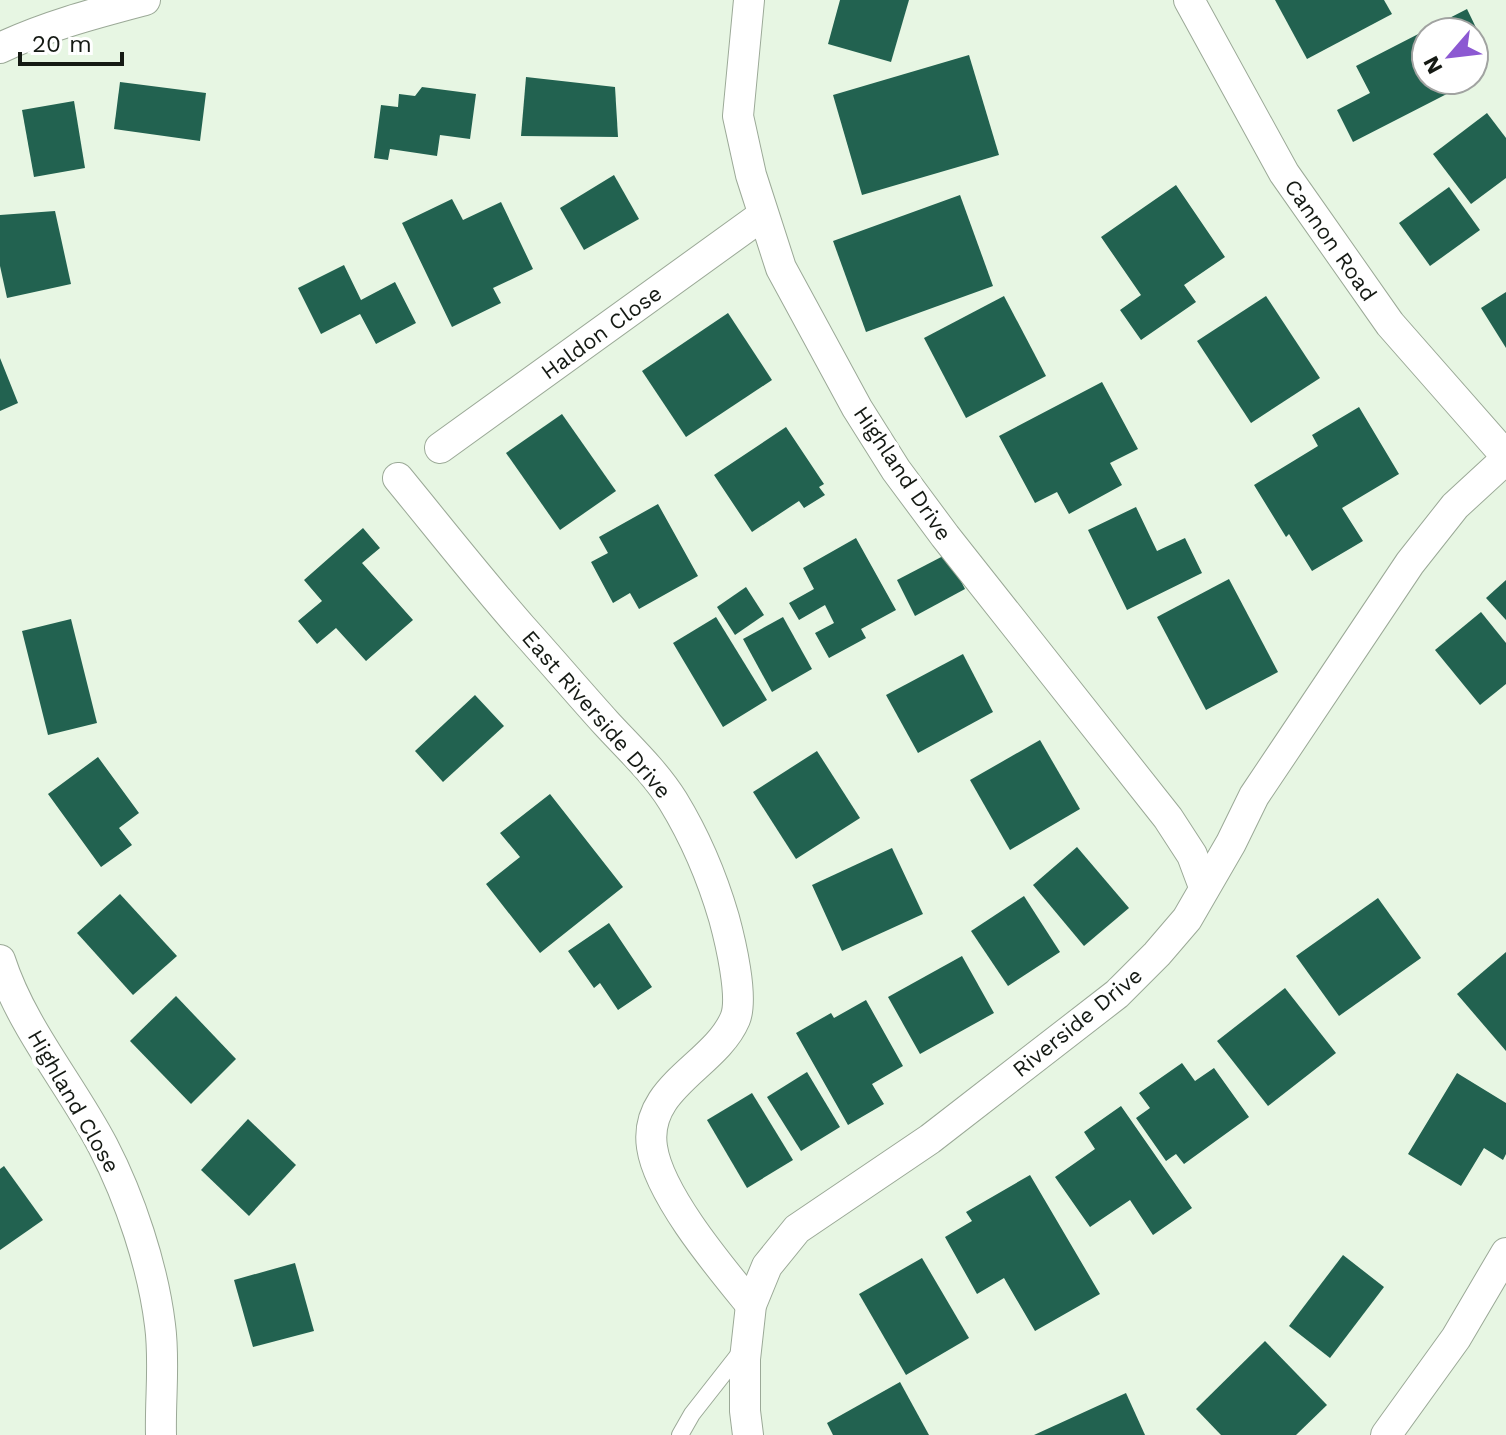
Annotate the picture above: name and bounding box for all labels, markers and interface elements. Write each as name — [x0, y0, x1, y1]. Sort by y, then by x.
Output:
scale bar — [20, 16, 122, 66]
north arrow — [1410, 16, 1490, 96]
text: 20 m — [32, 30, 92, 58]
text: N — [1418, 52, 1448, 78]
street label: Cannon Road — [1279, 175, 1382, 306]
street label: Haldon Close — [536, 280, 666, 384]
street label: Highland Drive — [849, 402, 957, 545]
street label: East Riverside Drive — [517, 625, 676, 803]
street label: Riverside Drive — [1008, 963, 1147, 1082]
street label: Highland Close — [23, 1025, 125, 1177]

